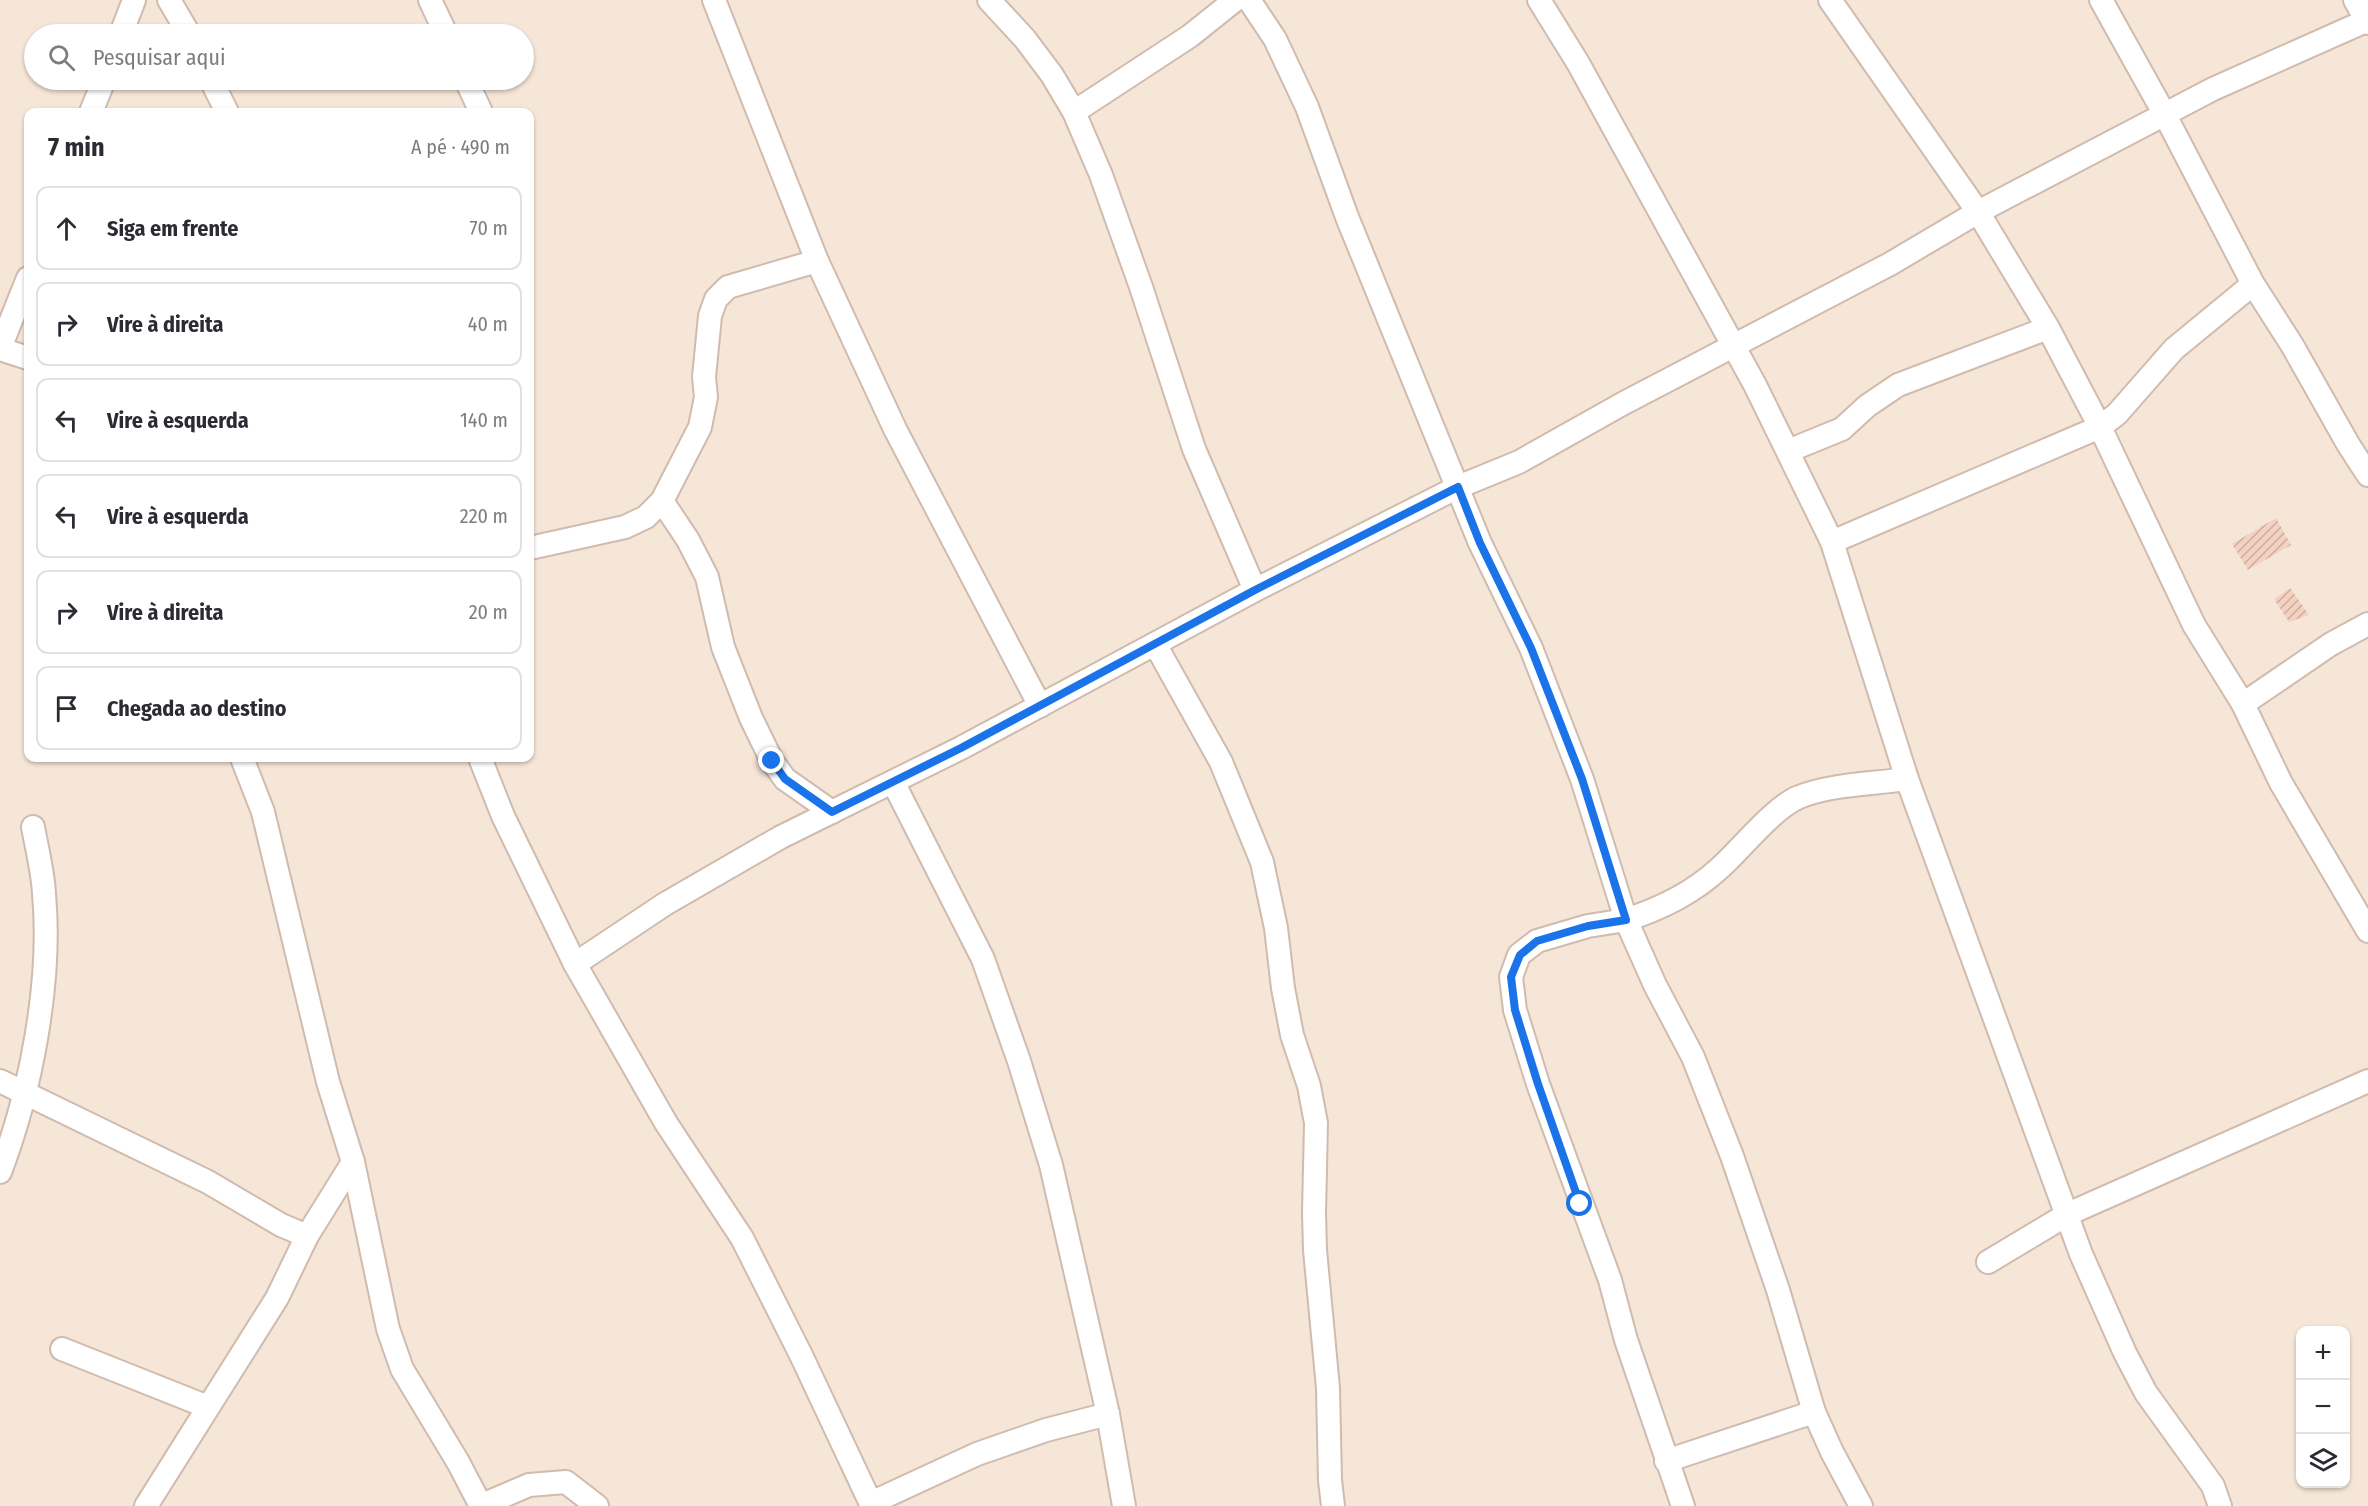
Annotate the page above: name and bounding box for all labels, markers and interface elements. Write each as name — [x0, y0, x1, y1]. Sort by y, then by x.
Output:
search box — [24, 24, 534, 90]
icon: search — [45, 41, 78, 74]
text: Pesquisar aqui — [93, 44, 225, 71]
text: 7 min — [48, 132, 105, 163]
text: A pé · 490 m — [411, 135, 510, 159]
icon: ahead — [50, 212, 83, 245]
text: Siga em frente — [107, 215, 238, 242]
text: 70 m — [470, 216, 508, 240]
icon: right — [50, 308, 83, 341]
text: Vire à direita — [107, 311, 223, 338]
text: 40 m — [468, 312, 508, 336]
icon: left — [50, 404, 83, 437]
text: Vire à esquerda — [107, 407, 249, 434]
text: 140 m — [460, 408, 508, 432]
icon: left — [50, 500, 83, 533]
text: Vire à esquerda — [107, 503, 249, 530]
text: 220 m — [460, 504, 508, 528]
icon: right — [50, 596, 83, 629]
text: Vire à direita — [107, 599, 223, 626]
text: 20 m — [469, 600, 508, 624]
icon: arrive — [50, 692, 83, 725]
text: Chegada ao destino — [107, 695, 287, 722]
route end — [758, 747, 784, 773]
route start — [1566, 1190, 1592, 1216]
map controls — [2296, 1326, 2350, 1488]
button: + — [2296, 1326, 2350, 1380]
button: − — [2296, 1380, 2350, 1434]
button: layers — [2296, 1434, 2350, 1488]

